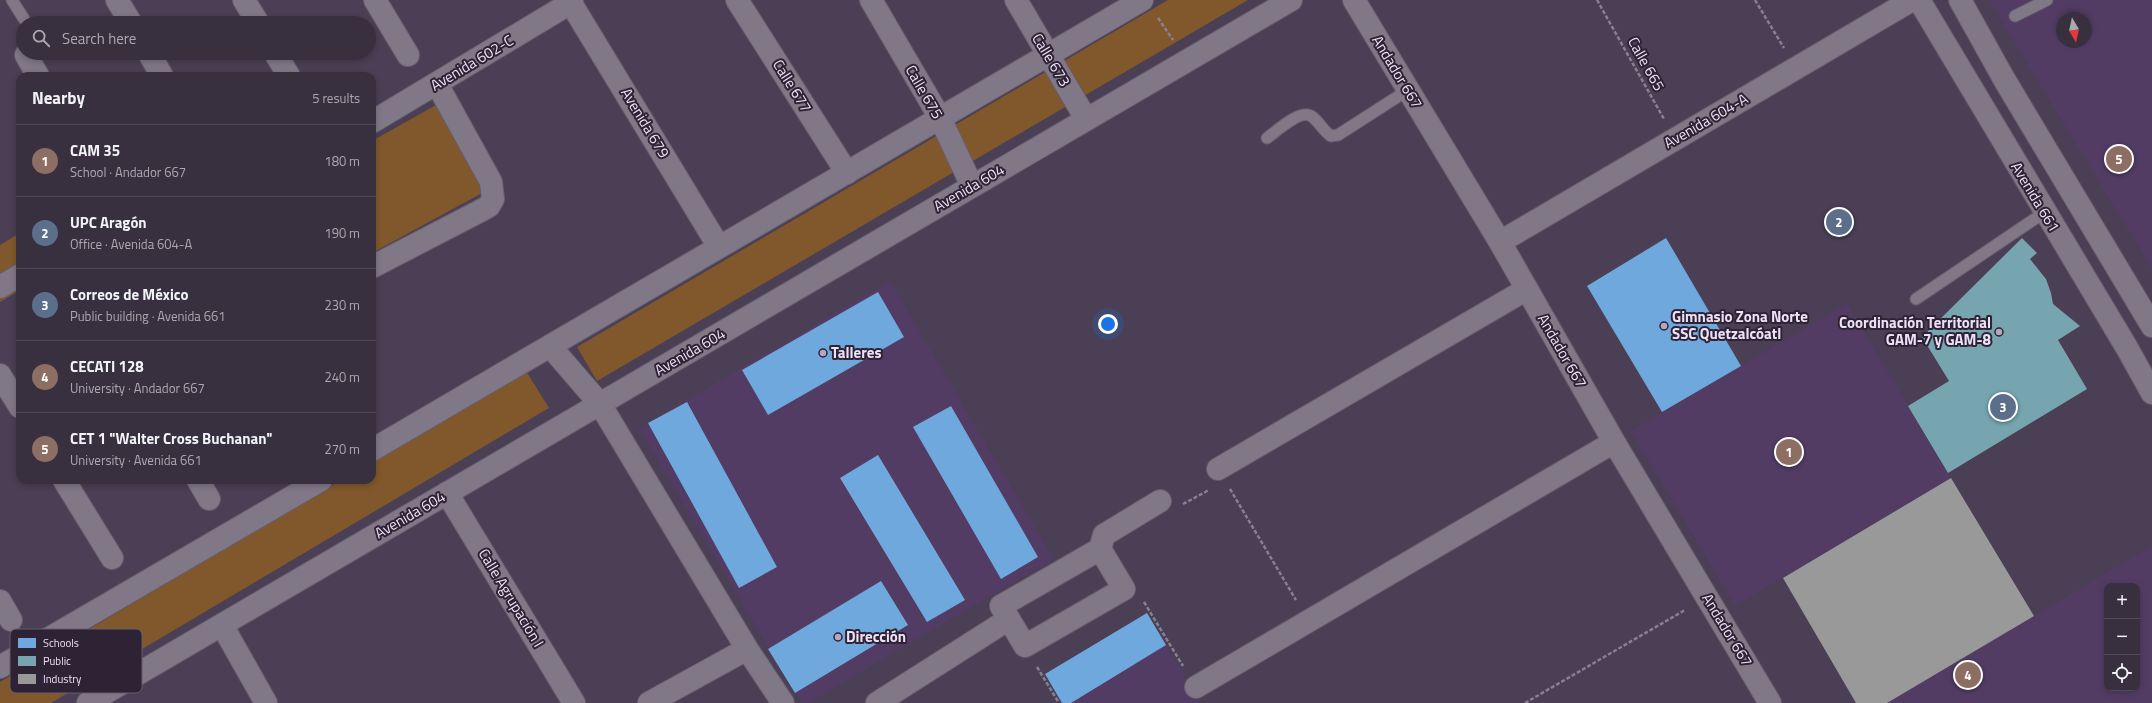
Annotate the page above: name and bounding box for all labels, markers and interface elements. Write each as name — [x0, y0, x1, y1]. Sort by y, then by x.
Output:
north arrow — [2056, 12, 2092, 48]
search box — [16, 16, 376, 60]
icon: search — [30, 27, 52, 49]
text: Search here — [62, 27, 136, 50]
street label: Avenida 602-C — [426, 29, 518, 96]
street label: Calle 673 — [1026, 29, 1076, 91]
street label: Andador 667 — [1366, 31, 1428, 113]
street label: Calle 665 — [1622, 33, 1671, 95]
street label: Calle 677 — [767, 55, 818, 117]
street label: Calle 675 — [900, 61, 949, 123]
street label: Avenida 679 — [615, 83, 676, 162]
text: Nearby — [32, 85, 85, 111]
street label: Avenida 604-A — [1659, 87, 1752, 154]
text: 5 results — [312, 88, 360, 108]
text: CAM 35 — [70, 139, 120, 162]
pin: 5 — [2106, 144, 2132, 174]
text: 1 — [41, 151, 49, 171]
text: 180 m — [324, 151, 360, 171]
street label: Avenida 661 — [2005, 157, 2066, 236]
street label: Avenida 604 — [929, 158, 1009, 217]
text: School · Andador 667 — [70, 162, 186, 182]
pin: 2 — [1826, 207, 1852, 237]
text: UPC Aragón — [70, 211, 147, 234]
text: 2 — [41, 223, 49, 243]
text: 190 m — [324, 223, 360, 243]
text: Office · Avenida 604-A — [70, 234, 192, 254]
text: Correos de México — [70, 283, 188, 306]
text: 3 — [41, 295, 49, 315]
text: 230 m — [324, 295, 360, 315]
place label: Gimnasio Zona Norte SSC Quetzalcóatl — [1672, 305, 1808, 345]
text: Public building · Avenida 661 — [70, 306, 225, 326]
street label: Andador 667 — [1532, 309, 1593, 392]
place label: Coordinación Territorial GAM-7 y GAM-8 — [1839, 311, 1991, 351]
your location — [1098, 314, 1118, 334]
marker: Gimnasio Zona Norte SSC Quetzalcóatl — [1659, 321, 1669, 331]
street label: Avenida 604 — [650, 322, 730, 381]
marker: Coordinación Territorial GAM-7 y GAM-8 — [1994, 327, 2004, 337]
place label: Talleres — [831, 341, 882, 364]
marker: Talleres — [818, 348, 828, 358]
text: CECATI 128 — [70, 355, 144, 378]
text: 4 — [41, 367, 49, 387]
text: 240 m — [324, 367, 360, 387]
text: University · Andador 667 — [70, 378, 205, 398]
pin: 3 — [1990, 392, 2016, 422]
text: CET 1 "Walter Cross Buchanan" — [70, 427, 272, 450]
pin: 1 — [1776, 437, 1802, 467]
text: 5 — [41, 439, 49, 459]
text: 270 m — [324, 439, 360, 459]
text: University · Avenida 661 — [70, 450, 202, 470]
street label: Avenida 604 — [370, 485, 450, 544]
street label: Calle Agrupación I — [473, 544, 550, 651]
map controls — [2104, 583, 2140, 691]
button: + — [2104, 583, 2140, 619]
street label: Andador 667 — [1696, 589, 1758, 671]
button: − — [2104, 619, 2140, 655]
place label: Dirección — [846, 625, 906, 648]
legend — [10, 629, 142, 693]
marker: Dirección — [833, 632, 843, 642]
text: Schools — [43, 635, 79, 651]
text: Public — [43, 653, 71, 669]
button: locate — [2104, 655, 2140, 691]
pin: 4 — [1955, 660, 1981, 690]
text: Industry — [43, 671, 82, 687]

